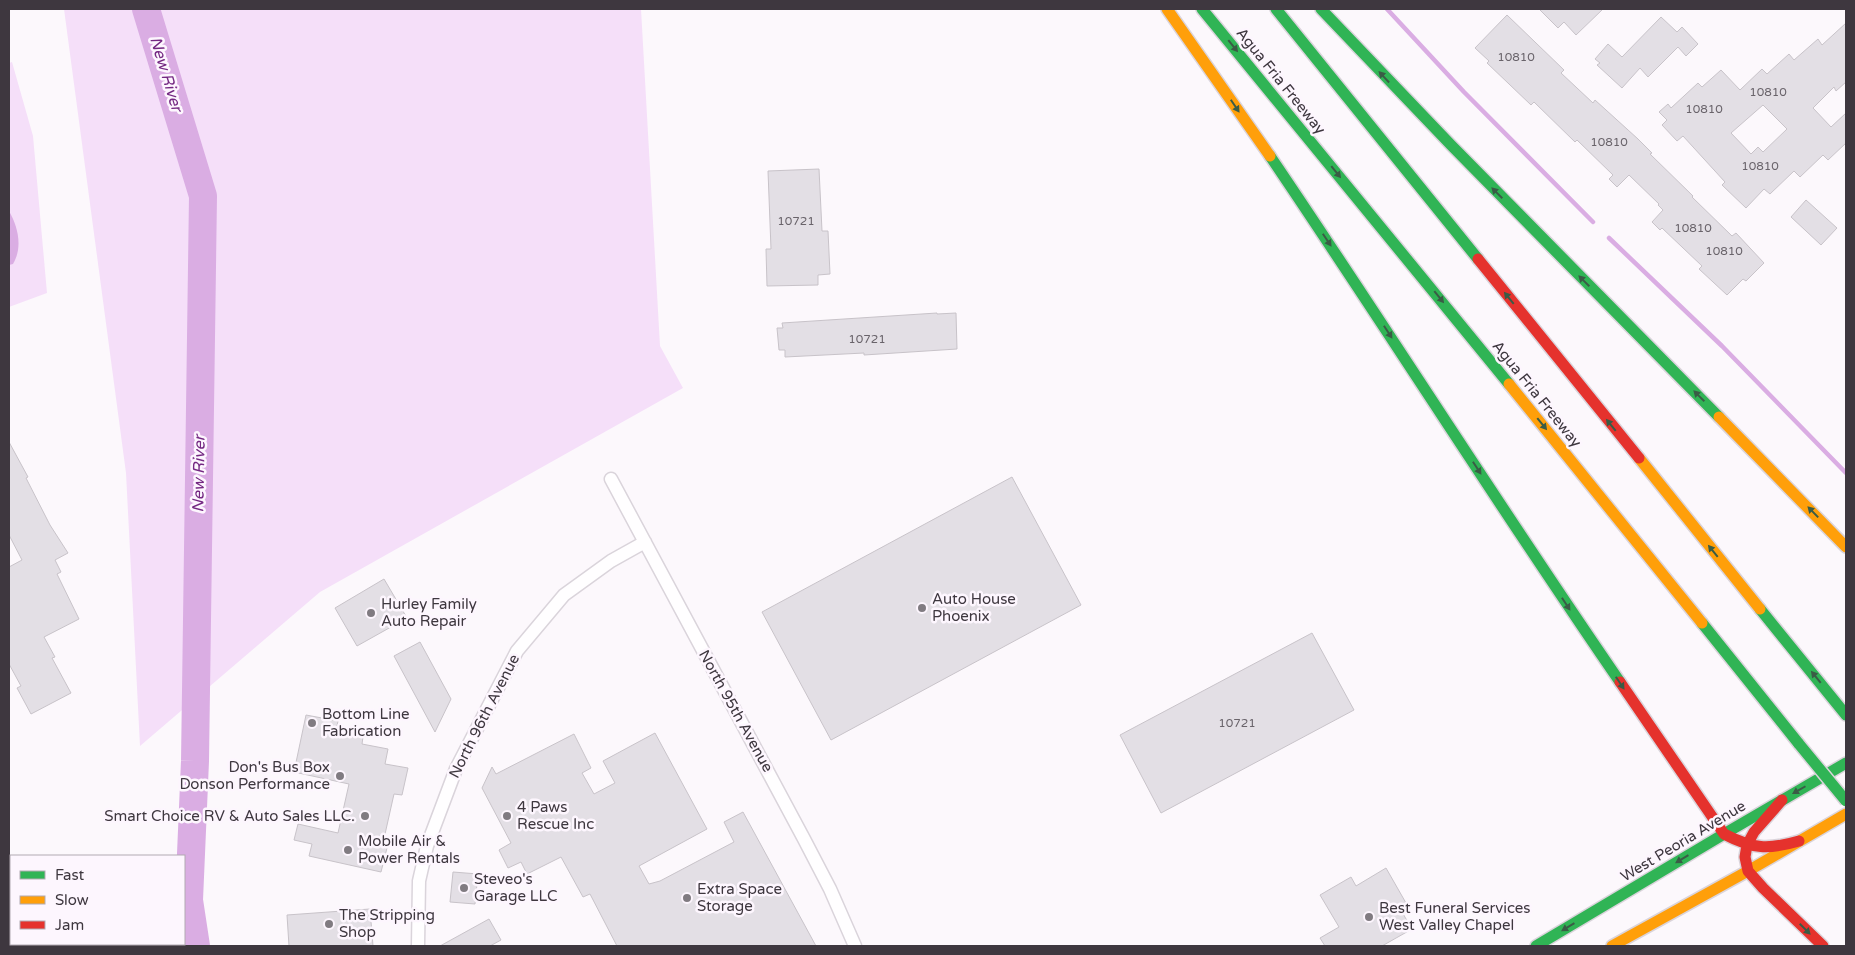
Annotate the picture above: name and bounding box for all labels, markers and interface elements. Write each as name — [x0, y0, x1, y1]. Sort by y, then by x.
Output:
street label: Agua Fria Freeway — [1233, 24, 1329, 138]
water label: New River — [145, 34, 187, 116]
one-way arrow — [1228, 40, 1239, 53]
house number: 10810 — [1497, 50, 1535, 64]
one-way arrow — [1378, 71, 1390, 83]
house number: 10810 — [1749, 85, 1787, 99]
one-way arrow — [1231, 99, 1240, 113]
house number: 10810 — [1685, 102, 1723, 116]
house number: 10810 — [1590, 135, 1628, 149]
house number: 10810 — [1741, 159, 1779, 173]
one-way arrow — [1331, 165, 1342, 178]
one-way arrow — [1491, 187, 1503, 199]
house number: 10721 — [777, 214, 815, 228]
house number: 10810 — [1674, 221, 1712, 235]
one-way arrow — [1322, 234, 1332, 247]
house number: 10810 — [1705, 244, 1743, 258]
one-way arrow — [1579, 275, 1591, 287]
one-way arrow — [1434, 291, 1445, 304]
one-way arrow — [1504, 292, 1514, 305]
one-way arrow — [1383, 326, 1393, 339]
house number: 10721 — [848, 332, 886, 346]
street label: Agua Fria Freeway — [1489, 337, 1585, 451]
one-way arrow — [1693, 390, 1705, 402]
one-way arrow — [1536, 417, 1547, 430]
one-way arrow — [1606, 419, 1617, 432]
water label: New River — [188, 433, 210, 513]
one-way arrow — [1473, 462, 1482, 475]
one-way arrow — [1807, 506, 1819, 518]
one-way arrow — [1708, 545, 1719, 558]
place label: Auto House Phoenix — [932, 590, 1016, 625]
place label: Hurley Family Auto Repair — [381, 595, 477, 630]
one-way arrow — [1562, 598, 1571, 611]
marker: Auto House Phoenix — [916, 602, 928, 614]
marker: Hurley Family Auto Repair — [365, 607, 377, 619]
street label: North 95th Avenue — [695, 647, 777, 775]
street label: North 96th Avenue — [445, 651, 523, 781]
one-way arrow — [1810, 671, 1821, 684]
one-way arrow — [1615, 676, 1625, 690]
place label: Bottom Line Fabrication — [322, 705, 410, 740]
house number: 10721 — [1218, 716, 1256, 730]
marker: Bottom Line Fabrication — [306, 717, 318, 729]
place label: Don's Bus Box Donson Performance — [179, 758, 330, 793]
marker: Don's Bus Box Donson Performance — [334, 770, 346, 782]
one-way arrow — [1793, 786, 1806, 795]
street label: West Peoria Avenue — [1617, 797, 1749, 885]
place label: 4 Paws Rescue Inc — [517, 798, 594, 833]
place label: Smart Choice RV & Auto Sales LLC. — [104, 807, 355, 825]
marker: Smart Choice RV & Auto Sales LLC. — [359, 810, 371, 822]
marker: 4 Paws Rescue Inc — [501, 810, 513, 822]
place label: Mobile Air & Power Rentals — [358, 832, 460, 867]
marker: Mobile Air & Power Rentals — [342, 844, 354, 856]
legend — [10, 855, 185, 945]
one-way arrow — [1675, 855, 1688, 864]
text: Fast — [55, 866, 85, 884]
place label: Steveo's Garage LLC — [474, 870, 558, 905]
place label: Extra Space Storage — [697, 880, 782, 915]
marker: Steveo's Garage LLC — [458, 882, 470, 894]
text: Slow — [55, 891, 89, 909]
marker: Extra Space Storage — [681, 892, 693, 904]
place label: Best Funeral Services West Valley Chapel — [1379, 899, 1531, 934]
place label: The Stripping Shop — [339, 906, 435, 941]
marker: Best Funeral Services West Valley Chapel — [1363, 911, 1375, 923]
text: Jam — [55, 916, 84, 934]
marker: The Stripping Shop — [323, 918, 335, 930]
one-way arrow — [1562, 922, 1575, 931]
one-way arrow — [1799, 922, 1811, 934]

